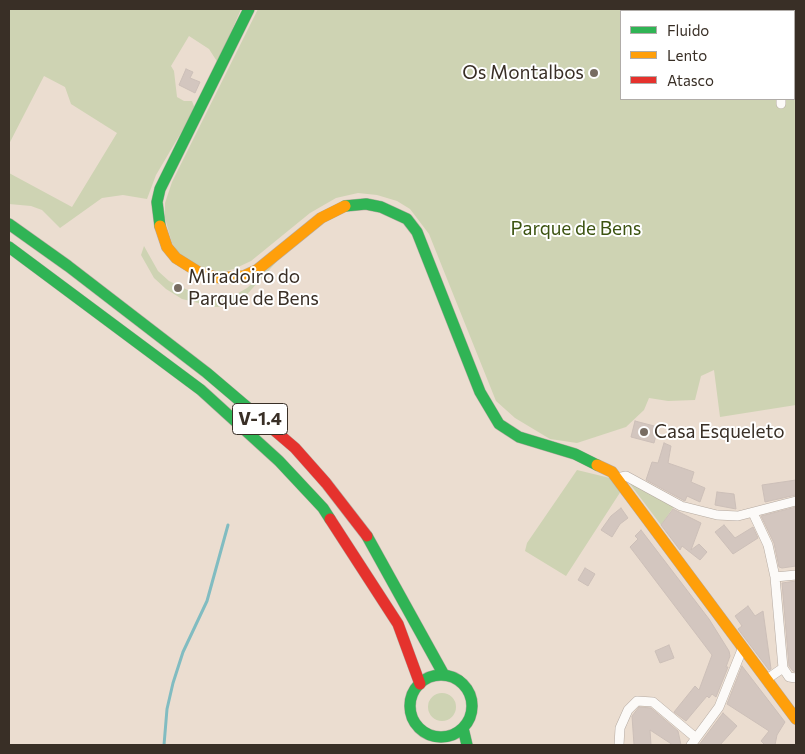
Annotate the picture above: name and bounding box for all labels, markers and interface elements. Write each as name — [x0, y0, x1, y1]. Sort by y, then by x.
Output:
legend — [620, 10, 795, 100]
text: Fluido — [667, 21, 709, 39]
text: Lento — [667, 46, 707, 64]
place label: Os Montalbos — [462, 62, 584, 84]
marker: Os Montalbos — [588, 67, 600, 79]
text: Atasco — [667, 71, 714, 89]
park label: Parque de Bens — [511, 218, 641, 240]
place label: Miradoiro do Parque de Bens — [188, 266, 319, 310]
marker: Miradoiro do Parque de Bens — [172, 282, 184, 294]
road number: V-1.4 — [232, 404, 288, 434]
place label: Casa Esqueleto — [654, 421, 784, 443]
marker: Casa Esqueleto — [638, 426, 650, 438]

